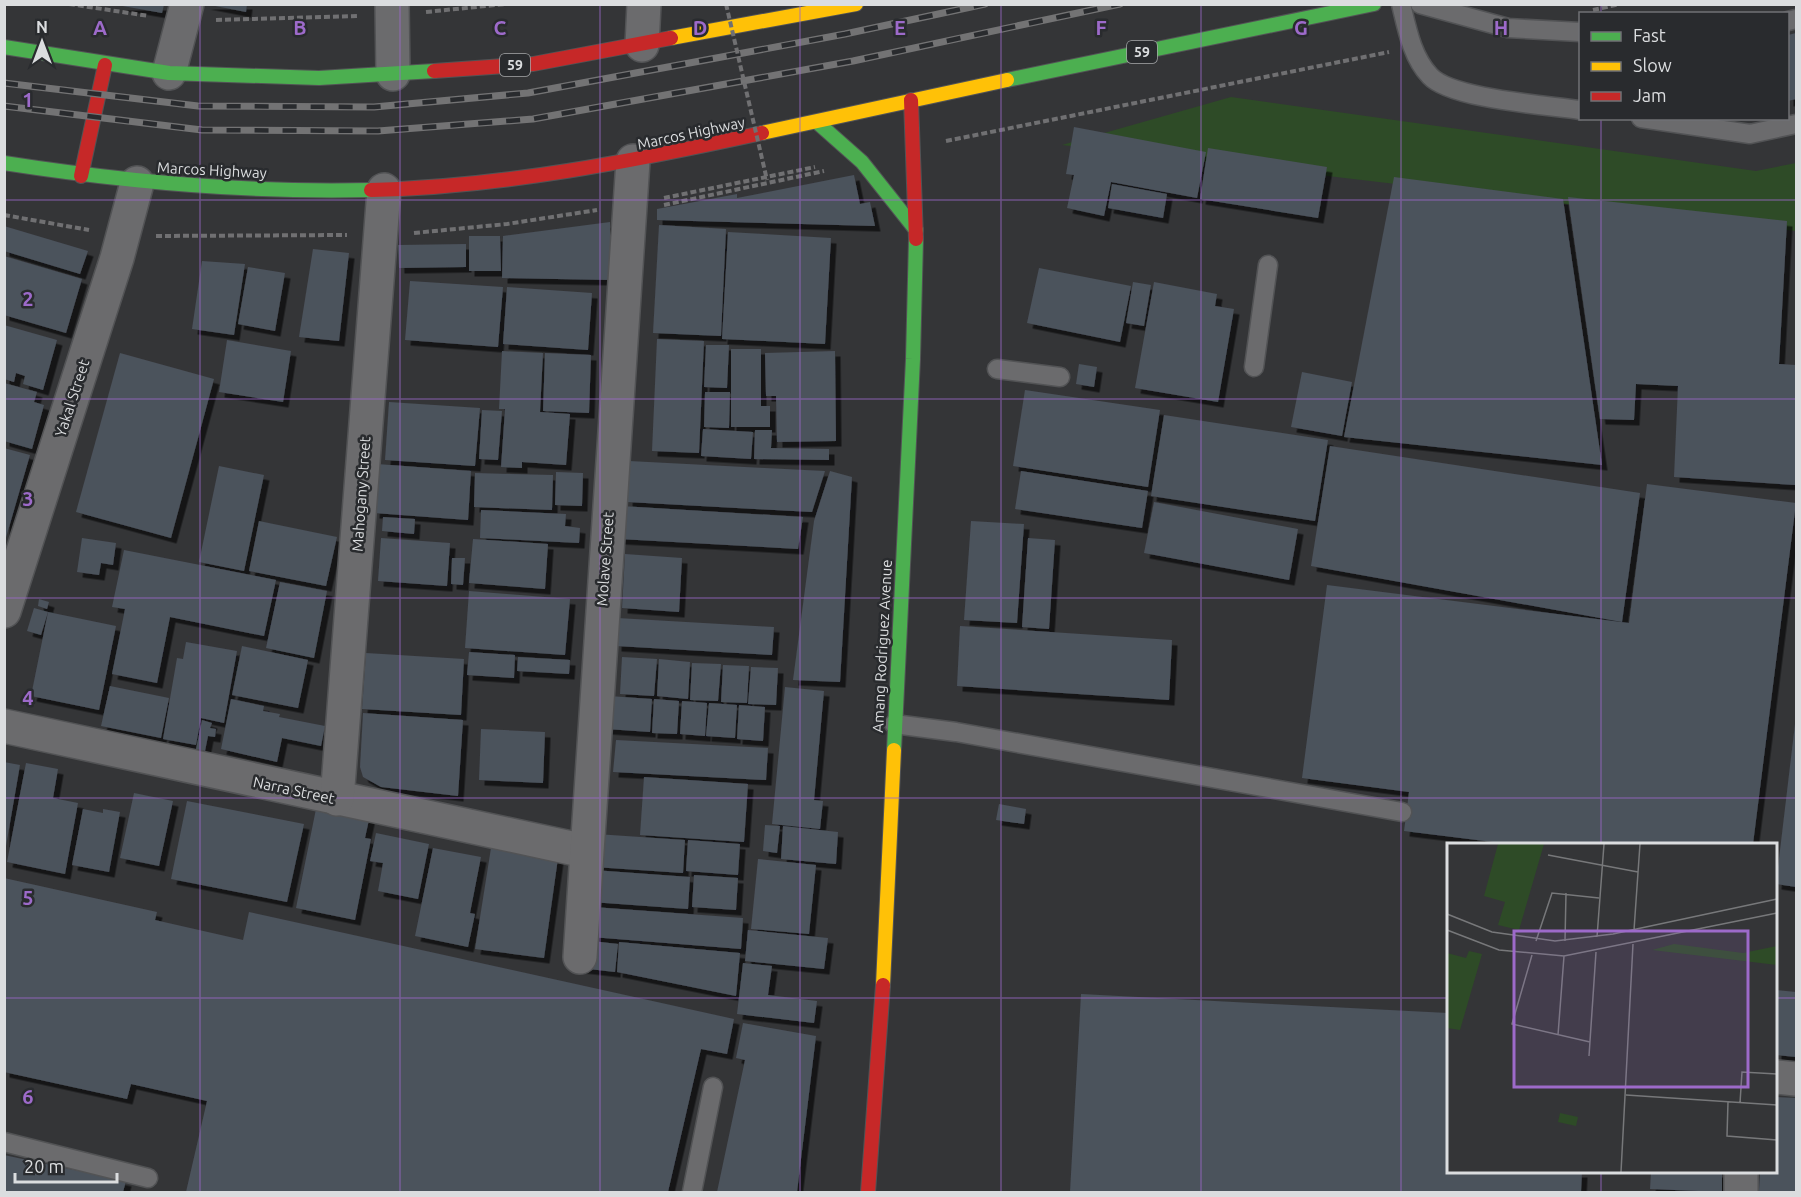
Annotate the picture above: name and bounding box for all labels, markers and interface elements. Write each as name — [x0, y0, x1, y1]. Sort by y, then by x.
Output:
north arrow — [12, 12, 72, 72]
legend — [1579, 12, 1789, 120]
text: A — [93, 16, 107, 39]
text: B — [293, 16, 307, 39]
text: C — [494, 16, 507, 39]
text: D — [693, 16, 707, 39]
text: E — [894, 16, 906, 39]
text: F — [1095, 16, 1107, 39]
text: G — [1294, 16, 1308, 39]
text: H — [1494, 16, 1508, 39]
text: N — [36, 18, 48, 36]
text: Fast — [1633, 25, 1666, 45]
road number: 59 — [1127, 41, 1157, 63]
road number: 59 — [500, 54, 530, 76]
text: Slow — [1633, 55, 1672, 75]
text: Jam — [1633, 85, 1667, 105]
text: 1 — [22, 88, 34, 111]
street label: Marcos Highway — [635, 113, 747, 153]
street label: Marcos Highway — [157, 159, 267, 181]
text: 2 — [22, 287, 34, 310]
street label: Yakal Street — [51, 357, 93, 439]
street label: Mahogany Street — [348, 436, 374, 552]
text: 3 — [22, 487, 34, 510]
street label: Molave Street — [593, 511, 617, 607]
street label: Amang Rodriguez Avenue — [869, 559, 895, 733]
text: 4 — [22, 686, 34, 709]
street label: Narra Street — [252, 773, 336, 807]
inset map — [1447, 843, 1777, 1173]
text: 5 — [22, 886, 34, 909]
text: 6 — [22, 1085, 34, 1108]
scale bar — [15, 1146, 117, 1184]
text: 20 m — [24, 1156, 64, 1176]

